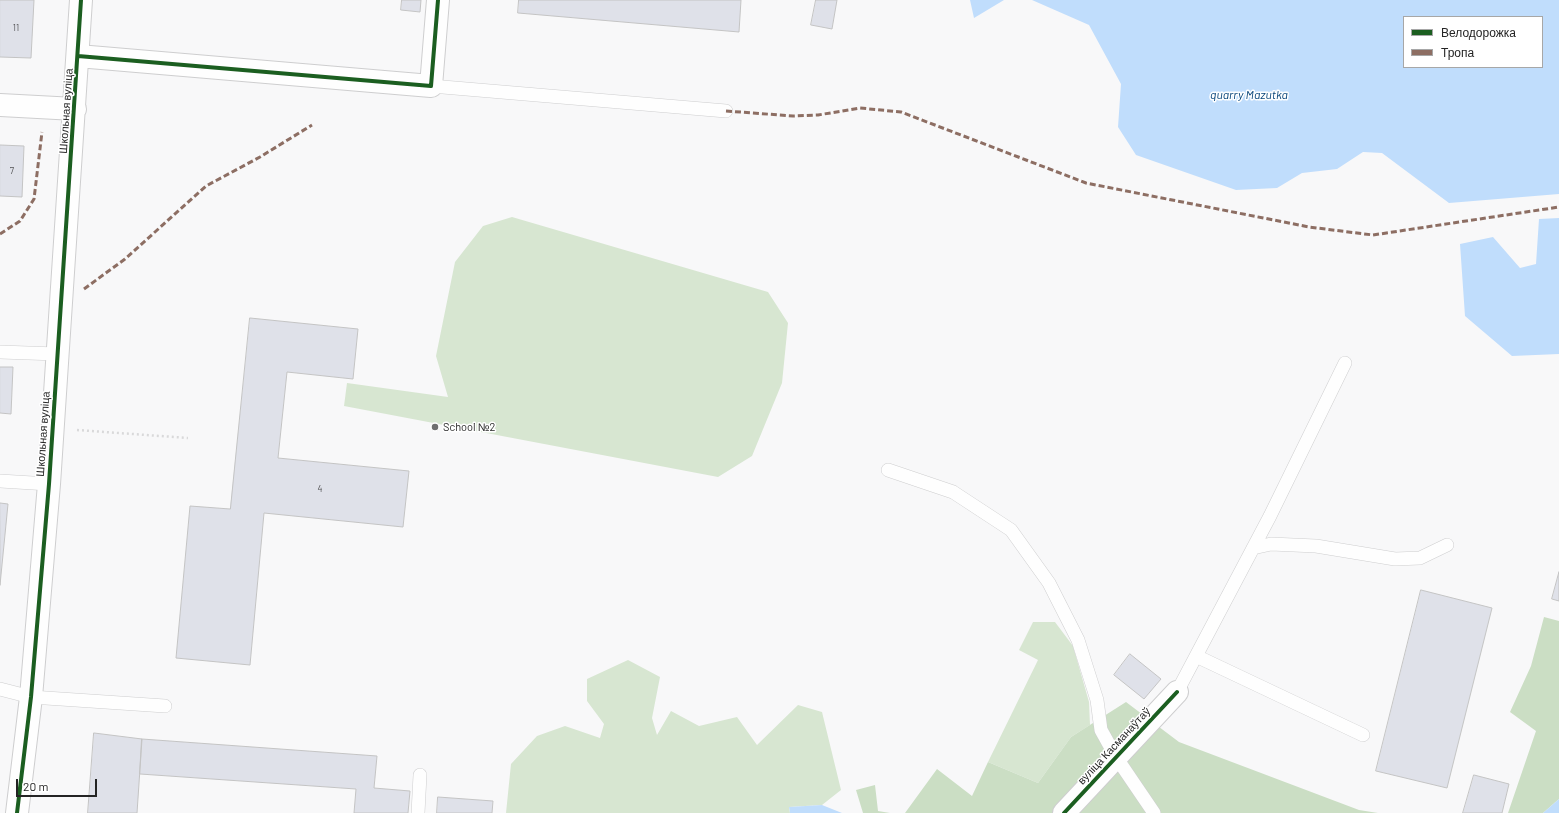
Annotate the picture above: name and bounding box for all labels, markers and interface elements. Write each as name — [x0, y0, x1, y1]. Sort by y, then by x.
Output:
legend — [1403, 16, 1543, 68]
house number: 11 — [13, 23, 19, 33]
text: Велодорожка — [1441, 25, 1516, 39]
text: Тропа — [1441, 45, 1474, 59]
street label: Школьная вуліца — [56, 68, 76, 154]
water label: quarry Mazutka — [1210, 88, 1288, 102]
house number: 7 — [10, 166, 14, 176]
street label: Школьная вуліца — [33, 391, 53, 477]
place label: School №2 — [443, 420, 495, 434]
marker: School №2 — [430, 422, 440, 432]
house number: 4 — [318, 484, 322, 494]
street label: вуліца Касманаўтаў — [1075, 705, 1153, 787]
scale bar — [18, 771, 99, 797]
text: 20 m — [23, 779, 49, 793]

